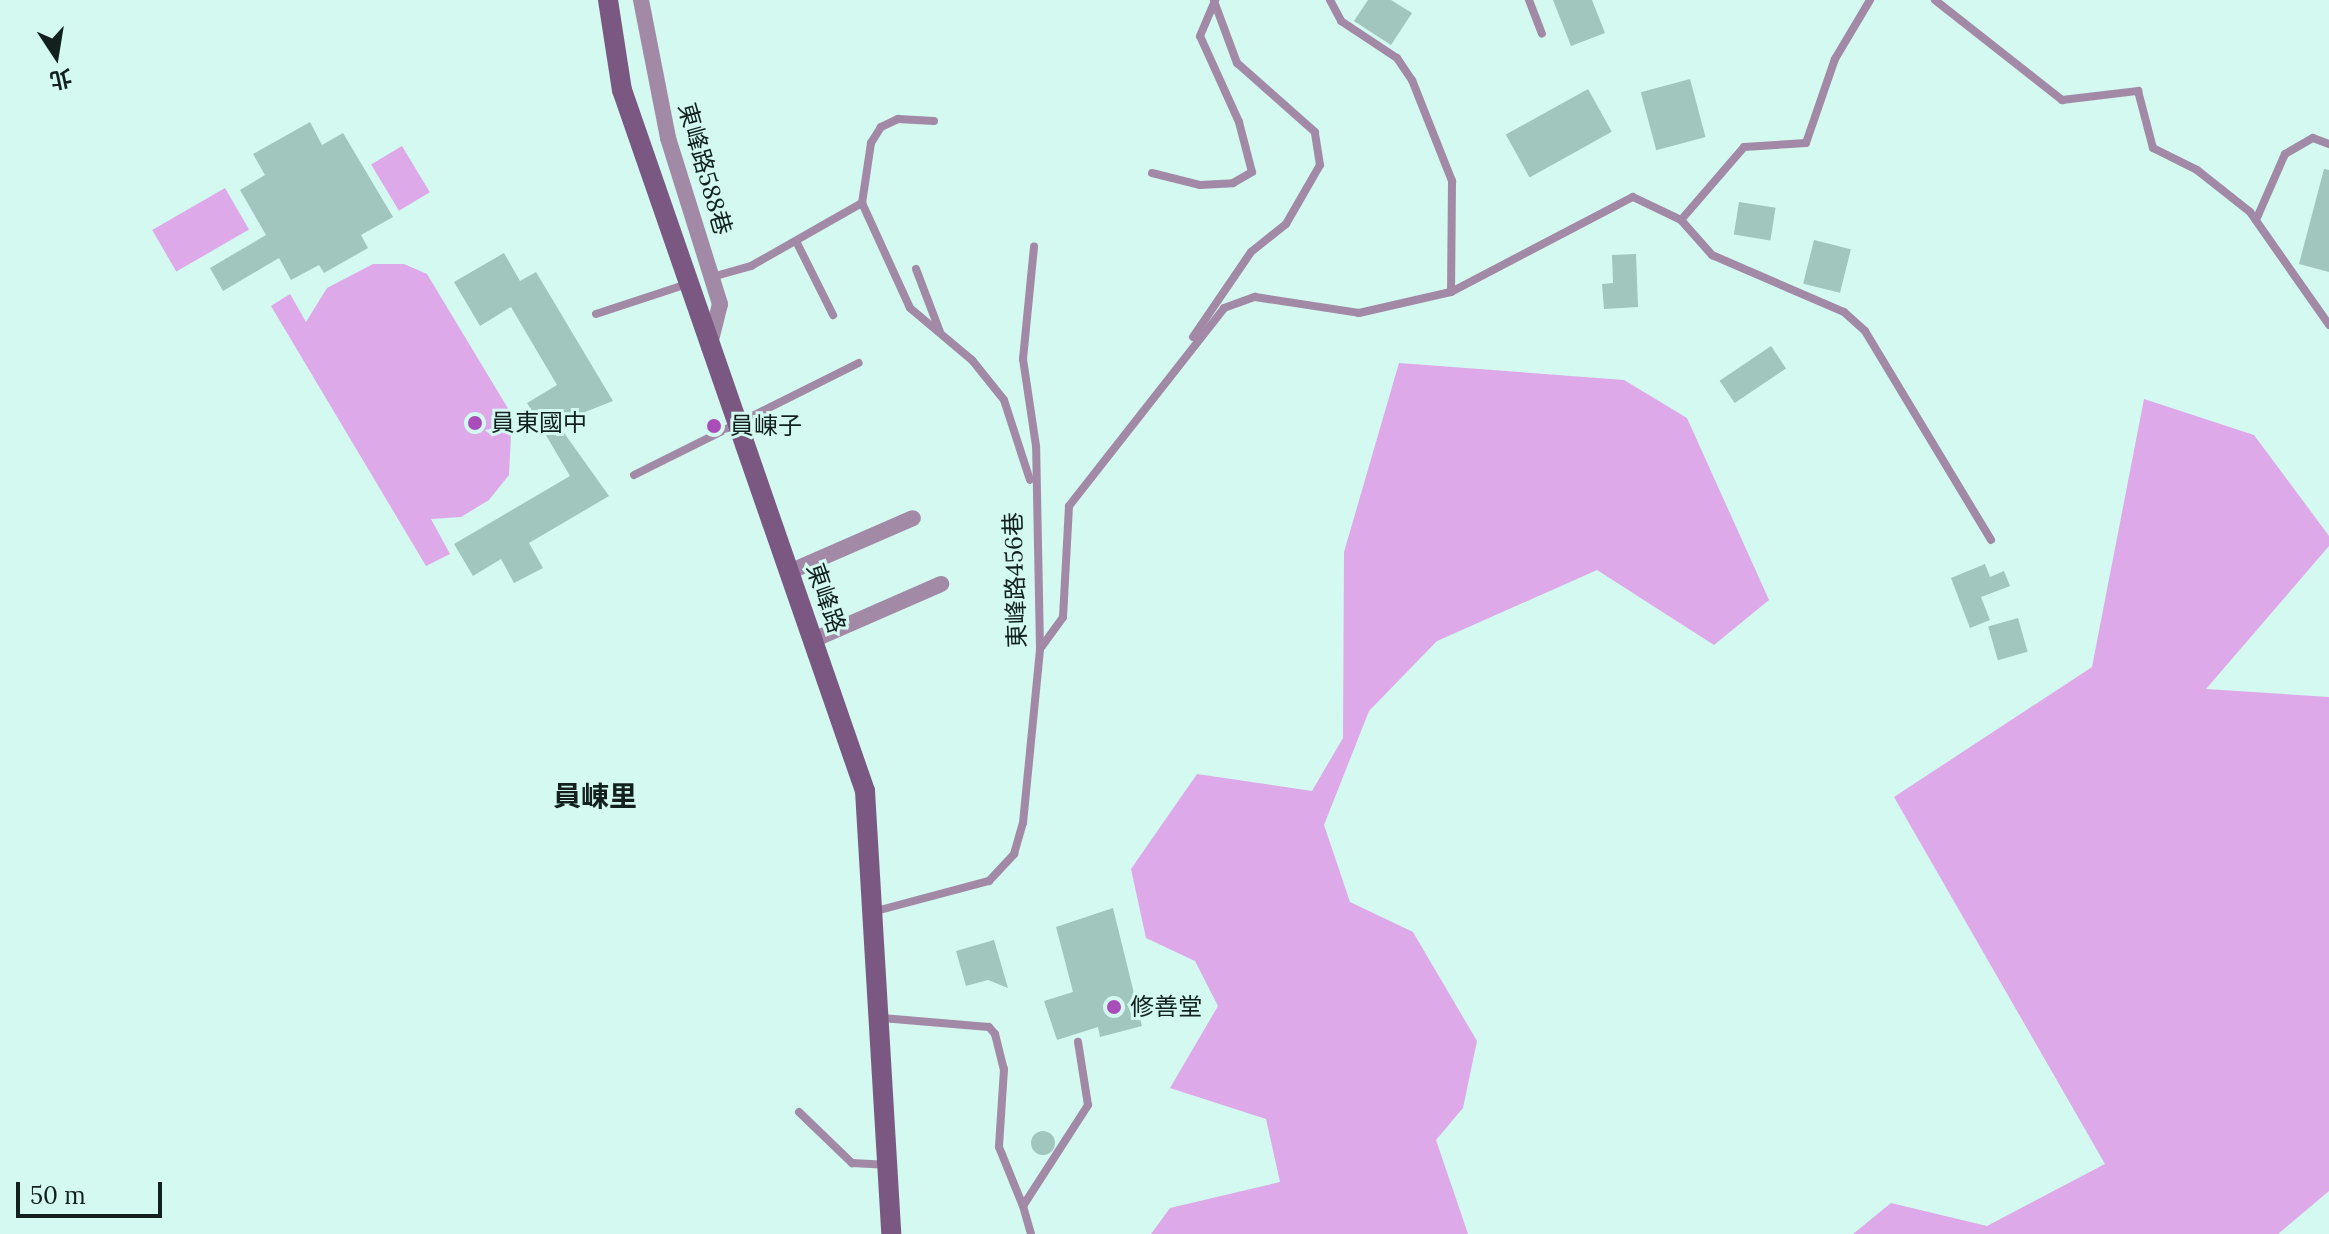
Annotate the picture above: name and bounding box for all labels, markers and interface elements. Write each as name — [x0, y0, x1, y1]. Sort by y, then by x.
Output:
north arrow — [16, 16, 96, 96]
text: 北 — [47, 63, 75, 95]
street label: 東峰路588巷 — [672, 100, 738, 238]
place label: 員東國中 — [491, 409, 587, 437]
place label: 員崠子 — [730, 412, 802, 440]
marker: 員東國中 — [466, 414, 484, 432]
marker: 員崠子 — [705, 417, 723, 435]
street label: 東峰路456巷 — [998, 512, 1032, 648]
street label: 東峰路 — [801, 559, 851, 637]
district label: 員崠里 — [553, 779, 637, 813]
place label: 修善堂 — [1130, 993, 1202, 1021]
marker: 修善堂 — [1105, 998, 1123, 1016]
scale bar — [20, 1166, 166, 1216]
text: 50 m — [30, 1180, 86, 1211]

